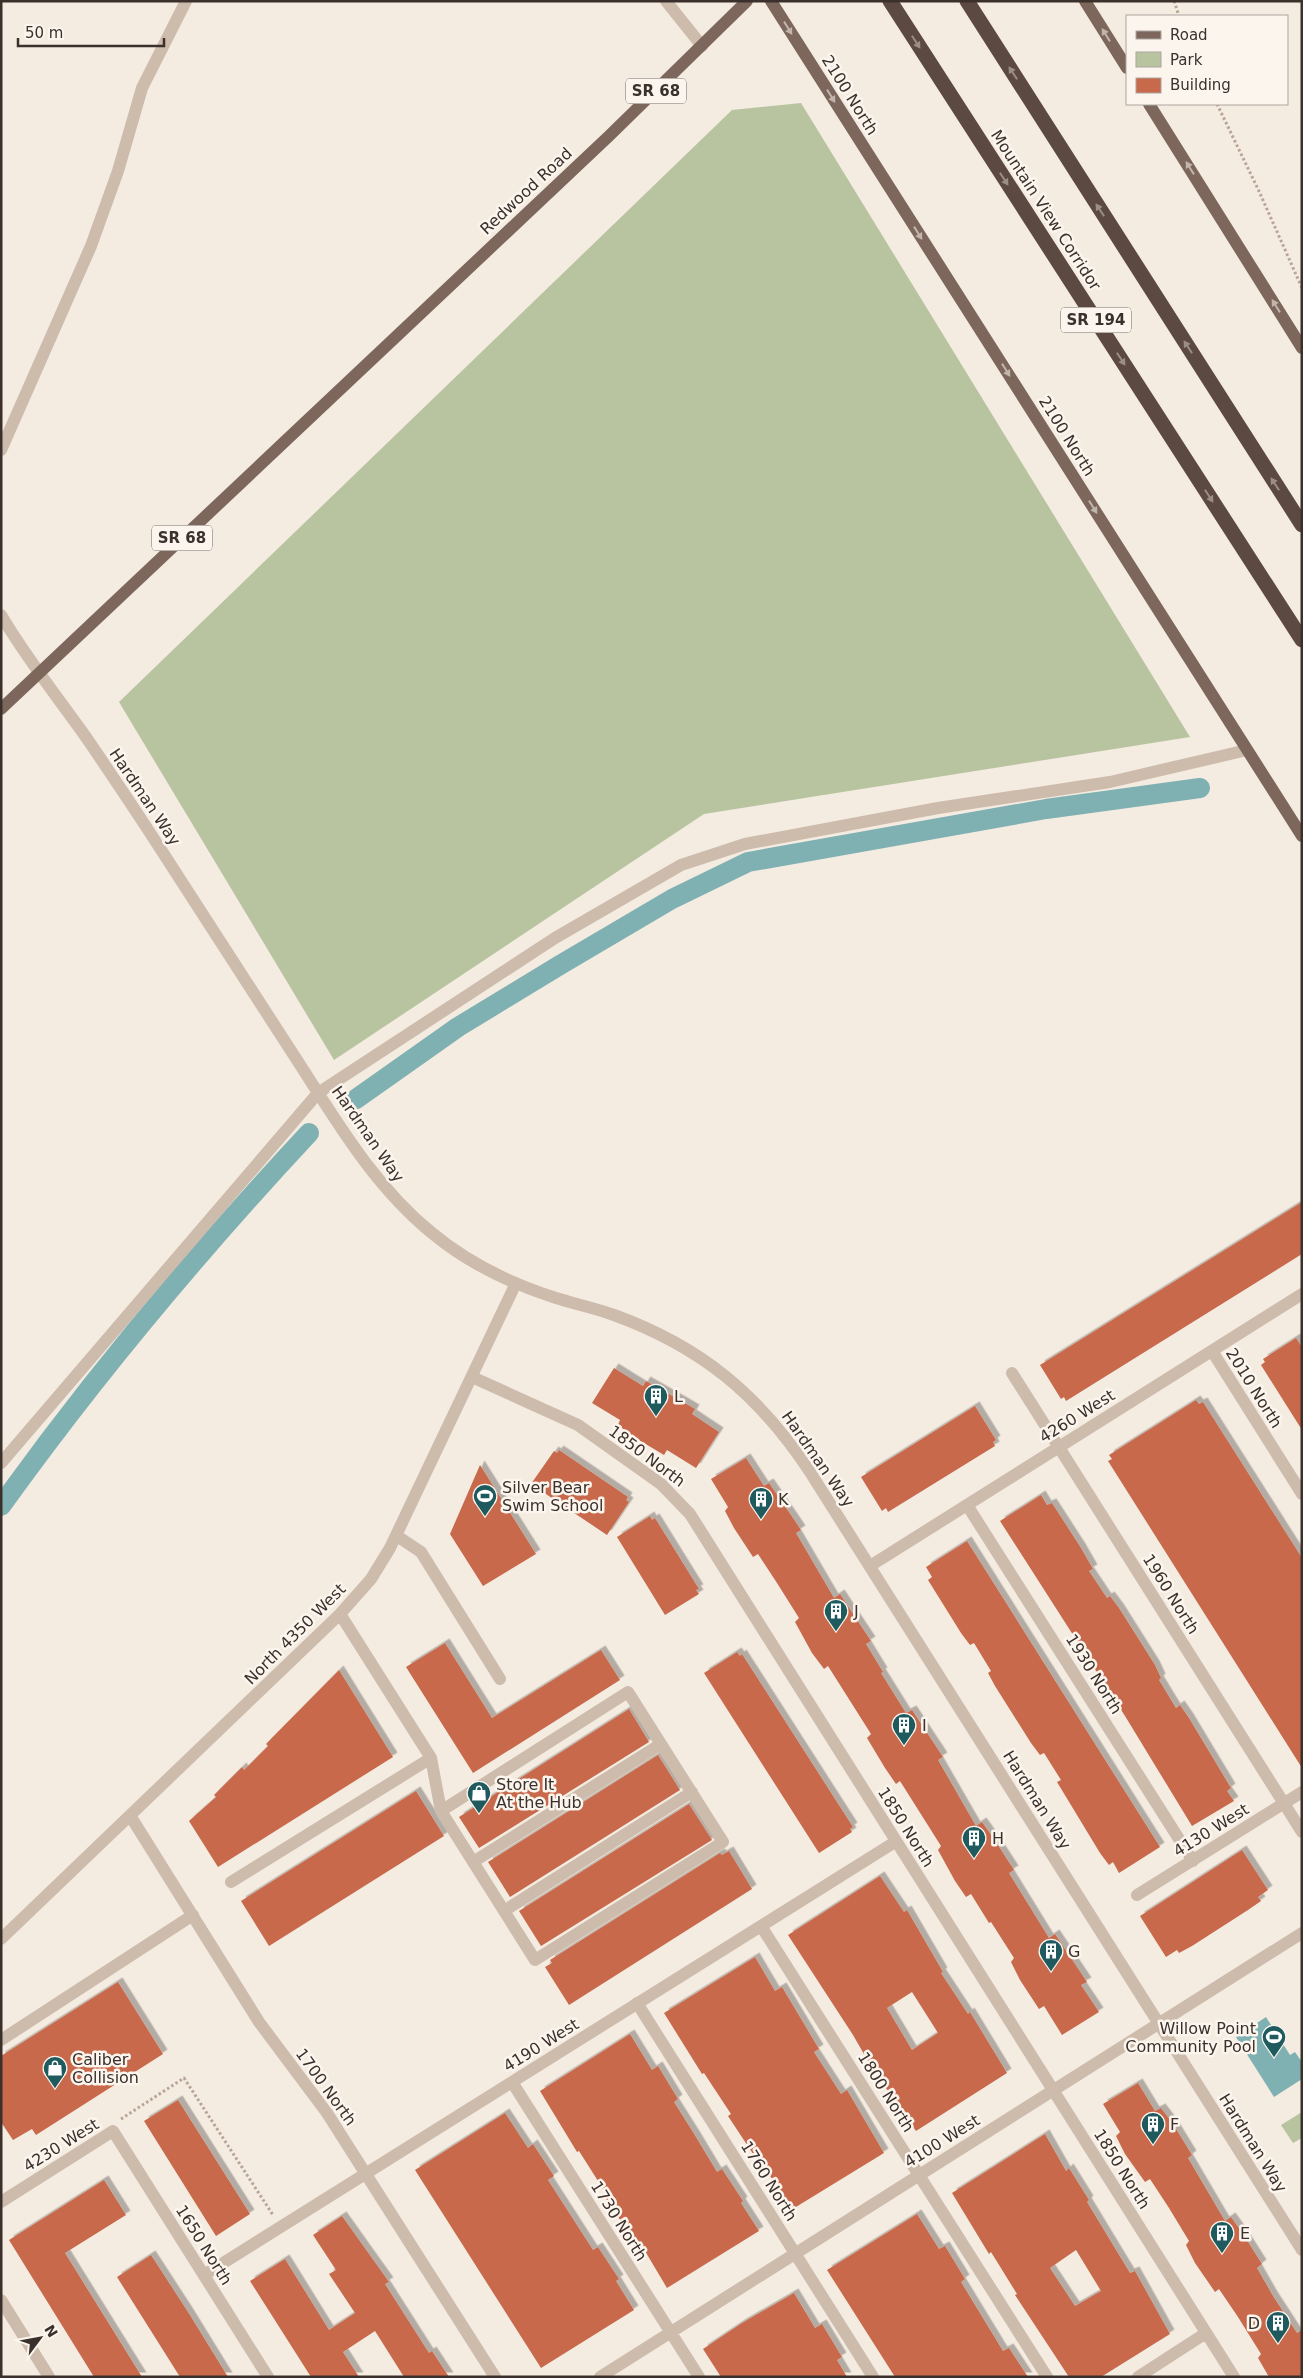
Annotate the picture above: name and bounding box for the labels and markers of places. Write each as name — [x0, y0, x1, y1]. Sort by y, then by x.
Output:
building icon: L — [643, 1383, 669, 1417]
place label: L — [674, 1387, 683, 1406]
place label: Silver Bear Swim School — [502, 1478, 603, 1515]
sports icon: Silver Bear Swim School — [472, 1483, 498, 1517]
building icon: K — [748, 1486, 774, 1520]
place label: K — [778, 1490, 789, 1509]
building icon: J — [823, 1598, 849, 1632]
place label: J — [853, 1602, 859, 1621]
building icon: I — [891, 1712, 917, 1746]
place label: I — [922, 1716, 927, 1735]
place label: Store It At the Hub — [496, 1775, 582, 1812]
shop icon: Store It At the Hub — [466, 1780, 492, 1814]
building icon: H — [961, 1825, 987, 1859]
place label: H — [992, 1828, 1004, 1848]
building icon: G — [1038, 1938, 1064, 1972]
place label: G — [1068, 1942, 1080, 1961]
place label: Willow Point Community Pool — [1125, 2019, 1256, 2056]
sports icon: Willow Point Community Pool — [1261, 2024, 1287, 2058]
place label: Caliber Collision — [72, 2050, 139, 2087]
shop icon: Caliber Collision — [42, 2055, 68, 2089]
building icon: F — [1140, 2111, 1166, 2145]
place label: F — [1170, 2115, 1179, 2134]
building icon: E — [1209, 2220, 1235, 2254]
place label: E — [1240, 2224, 1250, 2243]
building icon: D — [1265, 2310, 1291, 2344]
place label: D — [1248, 2314, 1260, 2333]

